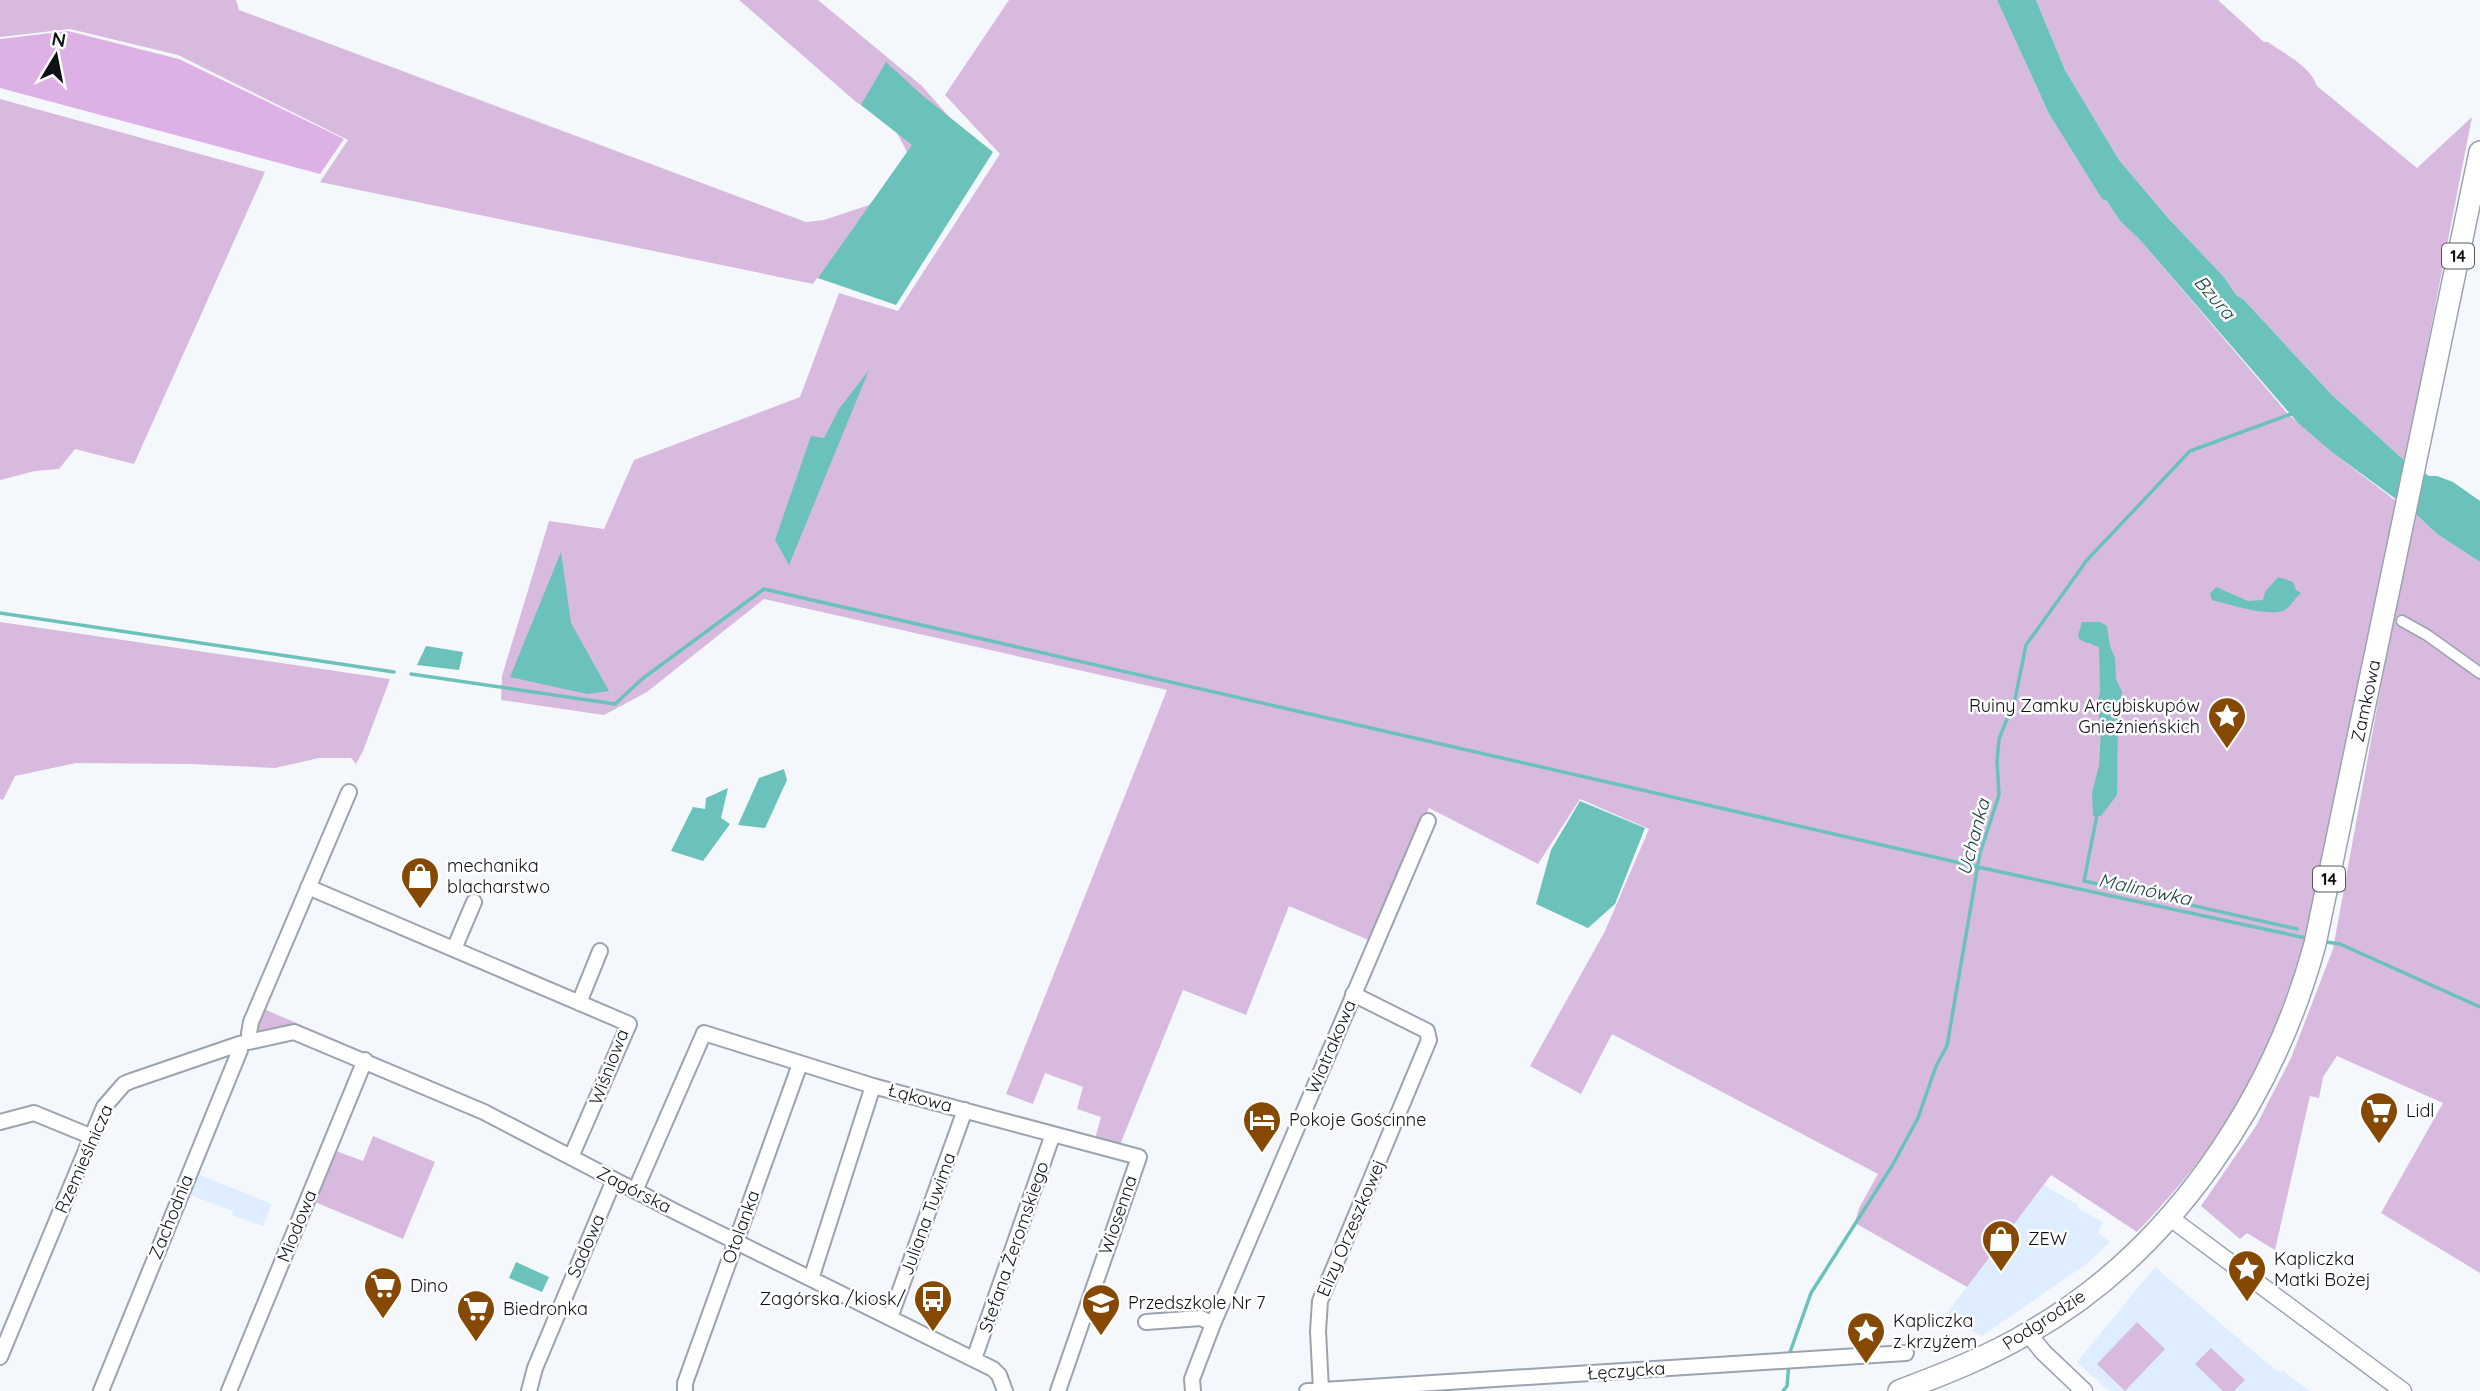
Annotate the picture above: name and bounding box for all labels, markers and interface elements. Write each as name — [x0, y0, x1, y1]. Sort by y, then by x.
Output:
north arrow — [21, 21, 91, 91]
text: N — [50, 26, 68, 52]
road number: 14 — [2442, 244, 2474, 268]
water label: Bzura — [2189, 270, 2242, 325]
street label: Zamkowa — [2346, 658, 2385, 744]
place label: Ruiny Zamku Arcybiskupów Gnieźnieńskich — [1969, 694, 2200, 738]
place icon: Ruiny Zamku Arcybiskupów Gnieźnieńskich — [2206, 695, 2248, 750]
water label: Uchanka — [1951, 795, 1995, 878]
place label: mechanika blacharstwo — [447, 854, 550, 898]
shop icon: mechanika blacharstwo — [399, 855, 441, 910]
road number: 14 — [2313, 866, 2345, 892]
water label: Malinówka — [2097, 867, 2195, 911]
street label: Wiatrakowa — [1300, 996, 1361, 1098]
street label: Wiśniowa — [584, 1026, 633, 1108]
street label: Łąkowa — [885, 1078, 955, 1117]
supermarket icon: Lidl — [2358, 1090, 2400, 1145]
hotel icon: Pokoje Gościnne — [1241, 1099, 1283, 1154]
place label: Lidl — [2406, 1099, 2434, 1122]
street label: Rzemieślnicza — [49, 1101, 118, 1217]
place label: Pokoje Gościnne — [1289, 1108, 1426, 1131]
street label: Juliana Tuwima — [895, 1149, 960, 1279]
street label: Elizy Orzeszkowej — [1311, 1156, 1390, 1300]
street label: Stefana Żeromskiego — [973, 1158, 1054, 1335]
street label: Zagórska — [593, 1161, 675, 1218]
street label: Zachodnia — [143, 1171, 198, 1262]
street label: Wiosenna — [1093, 1172, 1142, 1258]
street label: Miodowa — [272, 1186, 321, 1265]
street label: Otolanka — [717, 1187, 764, 1267]
street label: Sadowa — [562, 1210, 609, 1281]
shop icon: ZEW — [1980, 1218, 2022, 1273]
place label: ZEW — [2028, 1227, 2067, 1250]
place label: Kapliczka Matki Bożej — [2274, 1247, 2371, 1291]
place icon: Kapliczka Matki Bożej — [2226, 1248, 2268, 1303]
supermarket icon: Dino — [362, 1265, 404, 1320]
place label: Dino — [410, 1274, 448, 1297]
bus stop icon: Zagórska /kiosk/ — [912, 1278, 954, 1333]
school or university icon: Przedszkole Nr 7 — [1080, 1282, 1122, 1337]
street label: Podgrodzie — [1998, 1284, 2090, 1355]
place label: Zagórska /kiosk/ — [759, 1287, 907, 1310]
supermarket icon: Biedronka — [455, 1288, 497, 1343]
place label: Przedszkole Nr 7 — [1128, 1291, 1266, 1314]
place label: Biedronka — [503, 1297, 588, 1320]
place label: Kapliczka z krzyżem — [1893, 1309, 1977, 1353]
place icon: Kapliczka z krzyżem — [1845, 1310, 1887, 1365]
street label: Łęczycka — [1586, 1356, 1666, 1385]

